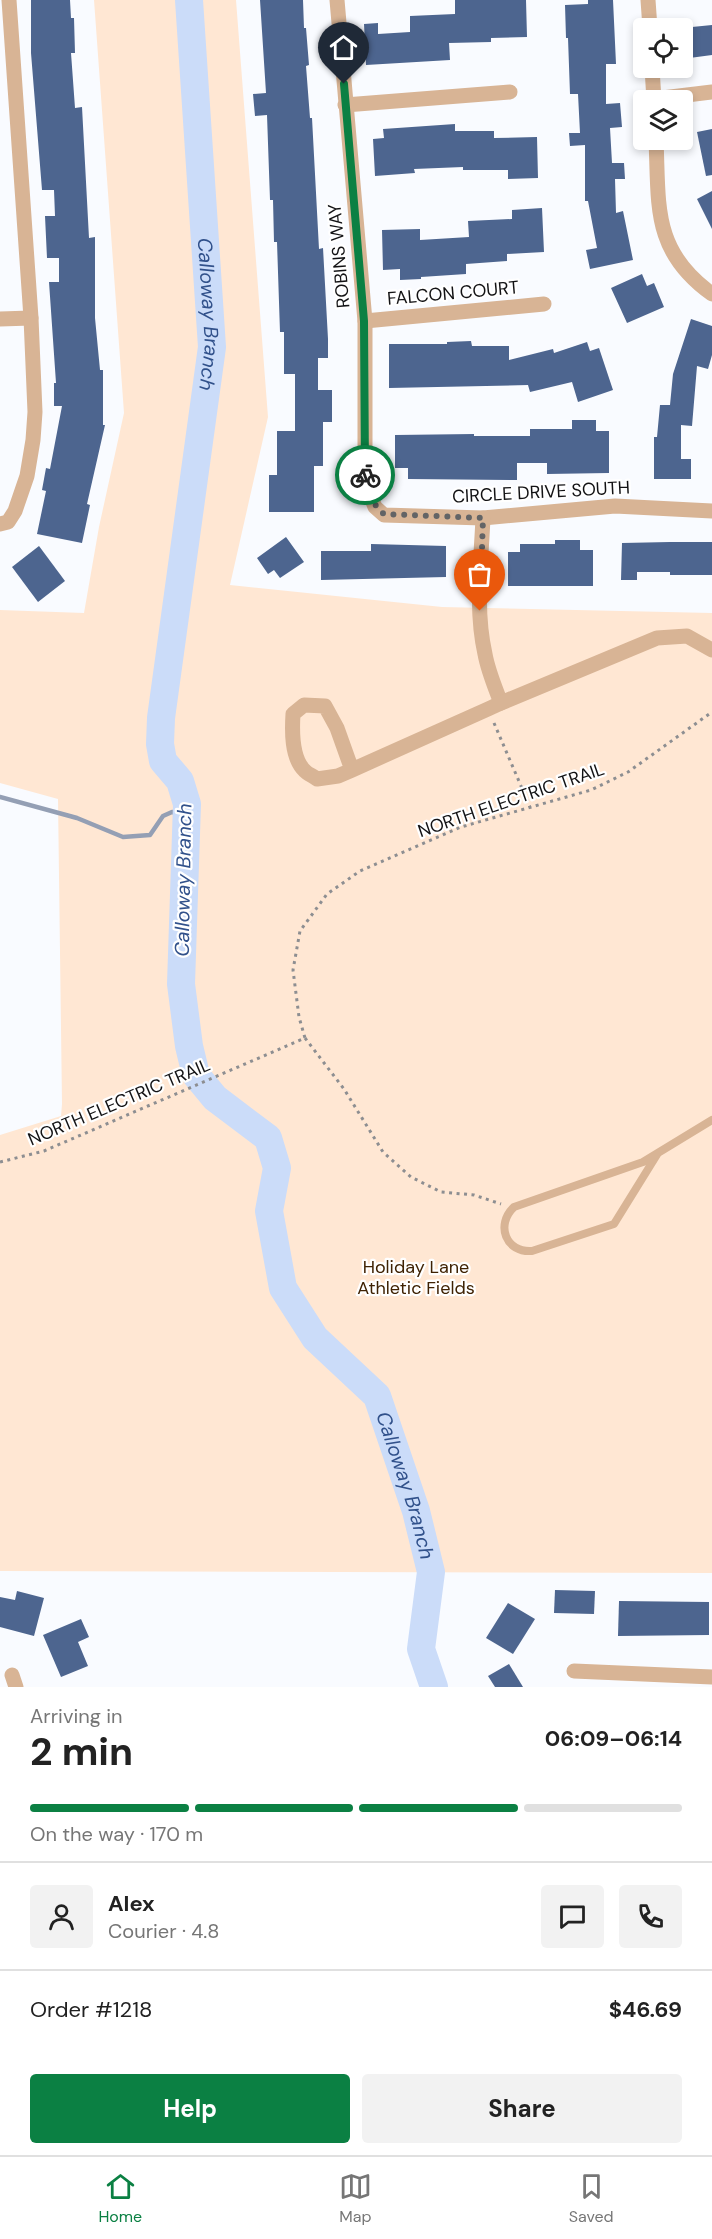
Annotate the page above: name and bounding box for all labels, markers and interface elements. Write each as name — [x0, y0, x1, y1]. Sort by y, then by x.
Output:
map controls — [633, 18, 693, 150]
button: locate — [633, 18, 693, 78]
pin — [318, 22, 369, 84]
icon: home — [327, 31, 360, 64]
button: layers — [633, 90, 693, 150]
street label: ROBINS WAY — [322, 202, 356, 309]
water label: Calloway Branch — [192, 237, 225, 392]
street label: FALCON COURT — [386, 275, 520, 311]
courier — [335, 445, 395, 505]
icon: bike — [349, 459, 382, 492]
street label: CIRCLE DRIVE SOUTH — [452, 475, 630, 509]
pin — [454, 549, 505, 611]
icon: bag — [463, 558, 496, 591]
street label: NORTH ELECTRIC TRAIL — [415, 757, 607, 843]
water label: Calloway Branch — [169, 803, 197, 957]
street label: NORTH ELECTRIC TRAIL — [24, 1053, 214, 1151]
park label: Holiday Lane Athletic Fields — [357, 1255, 475, 1300]
water label: Calloway Branch — [370, 1408, 440, 1562]
text: Arriving in — [30, 1703, 122, 1729]
text: 06:09–06:14 — [545, 1724, 682, 1753]
text: 2 min — [30, 1726, 133, 1777]
text: On the way · 170 m — [30, 1821, 203, 1847]
button: person — [30, 1885, 93, 1948]
button: chat — [541, 1885, 604, 1948]
button: phone — [619, 1885, 682, 1948]
text: Alex — [108, 1889, 155, 1918]
text: Courier · 4.8 — [108, 1918, 219, 1944]
text: Order #1218 — [30, 1995, 153, 2024]
text: $46.69 — [609, 1995, 682, 2024]
button: Help — [30, 2074, 350, 2143]
button: Share — [362, 2074, 682, 2143]
tab: Home — [98, 2170, 142, 2227]
tab: Map — [339, 2170, 372, 2227]
tab: Saved — [569, 2170, 614, 2227]

